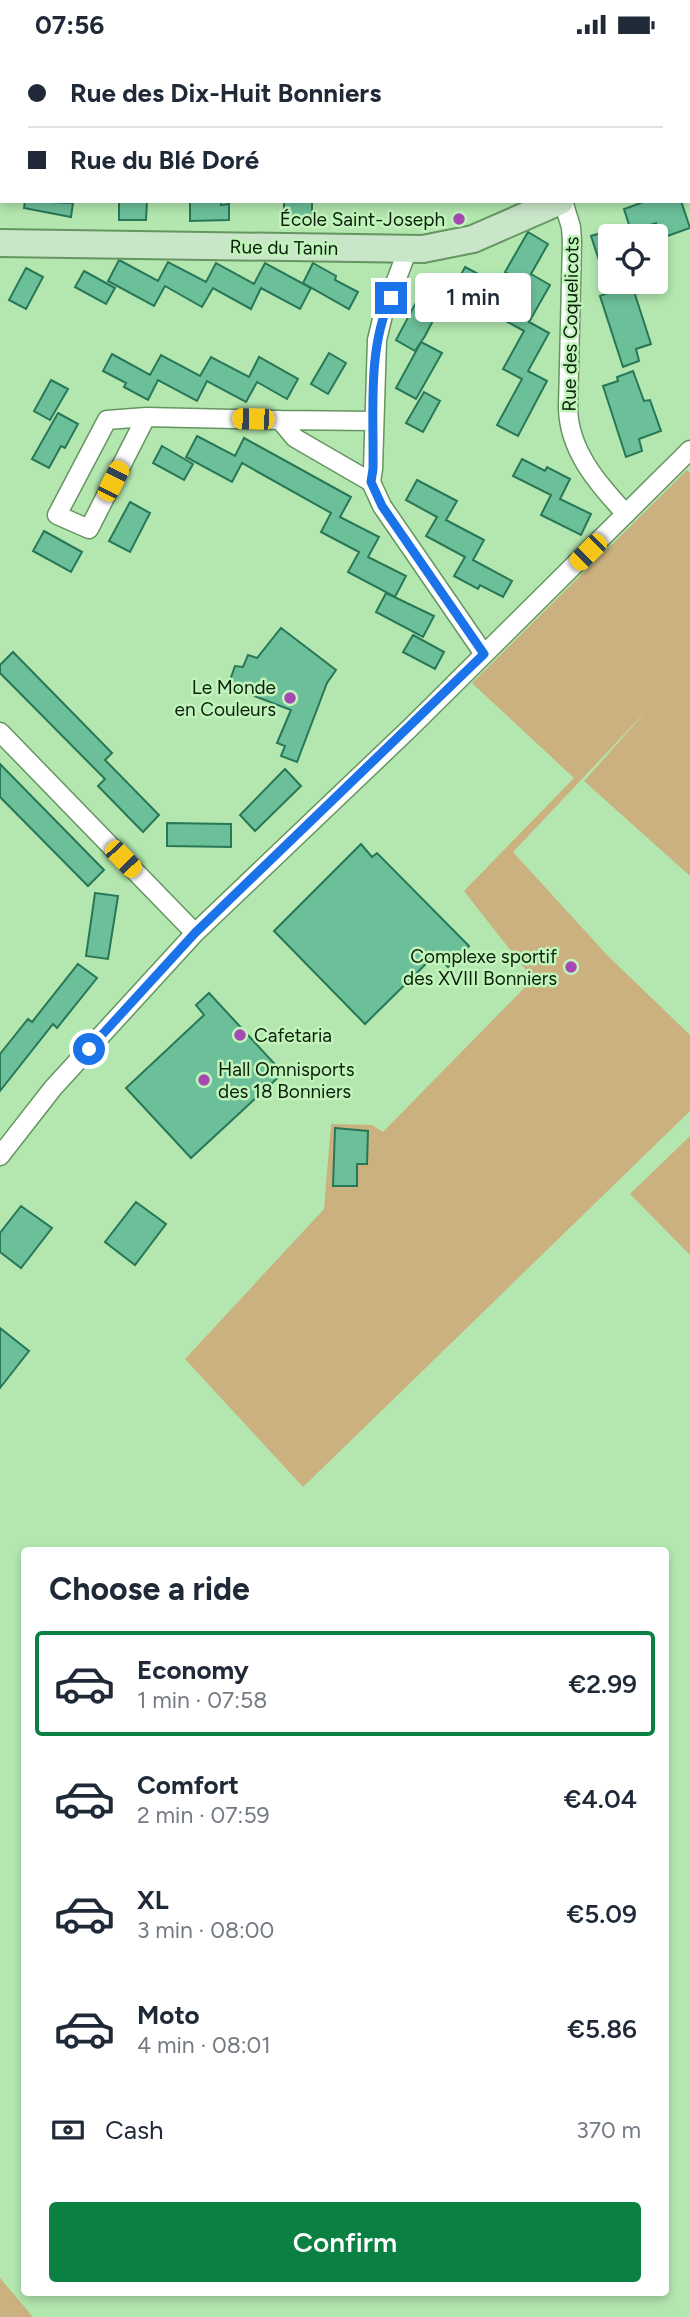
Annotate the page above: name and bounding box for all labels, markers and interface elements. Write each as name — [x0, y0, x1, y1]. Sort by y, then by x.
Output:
text: 07:56 — [35, 9, 104, 41]
text: Rue des Dix-Huit Bonniers — [70, 77, 381, 109]
text: Rue du Blé Doré — [70, 144, 259, 176]
place label: École Saint-Joseph — [280, 208, 445, 231]
marker: École Saint-Joseph — [451, 211, 467, 227]
map controls — [598, 224, 668, 294]
button: locate — [598, 224, 668, 294]
street label: Rue du Tanin — [229, 235, 338, 260]
street label: Rue des Coquelicots — [557, 236, 584, 412]
callout: 1 min — [416, 273, 531, 323]
route end — [375, 282, 407, 314]
text: 1 min — [446, 283, 500, 311]
car — [232, 408, 275, 430]
car — [95, 458, 132, 504]
car — [566, 530, 611, 574]
place label: Le Monde en Couleurs — [175, 676, 276, 721]
marker: Le Monde en Couleurs — [282, 690, 298, 706]
car — [101, 837, 146, 881]
place label: Complexe sportif des XVIII Bonniers — [403, 945, 557, 990]
marker: Complexe sportif des XVIII Bonniers — [563, 959, 579, 975]
place label: Cafetaria — [254, 1024, 332, 1047]
marker: Cafetaria — [232, 1027, 248, 1043]
route start — [73, 1033, 105, 1065]
place label: Hall Omnisports des 18 Bonniers — [218, 1058, 355, 1103]
marker: Hall Omnisports des 18 Bonniers — [196, 1072, 212, 1088]
text: Choose a ride — [49, 1570, 250, 1608]
icon: car — [53, 1652, 116, 1715]
text: Economy — [137, 1654, 249, 1686]
text: €2.99 — [569, 1668, 637, 1700]
text: 1 min · 07:58 — [137, 1686, 267, 1714]
icon: car — [53, 1767, 116, 1830]
text: Comfort — [137, 1769, 239, 1801]
text: €4.04 — [564, 1783, 637, 1815]
text: 2 min · 07:59 — [137, 1801, 270, 1829]
icon: car — [53, 1882, 116, 1945]
text: XL — [137, 1884, 169, 1916]
text: €5.09 — [567, 1898, 637, 1930]
text: 3 min · 08:00 — [137, 1916, 274, 1944]
icon: car — [53, 1997, 116, 2060]
text: Moto — [137, 1999, 200, 2031]
text: €5.86 — [567, 2013, 637, 2045]
text: 4 min · 08:01 — [137, 2031, 271, 2059]
icon: cash — [49, 2111, 87, 2149]
text: Cash — [105, 2114, 164, 2146]
text: 370 m — [576, 2116, 641, 2144]
button: Confirm — [49, 2202, 641, 2282]

